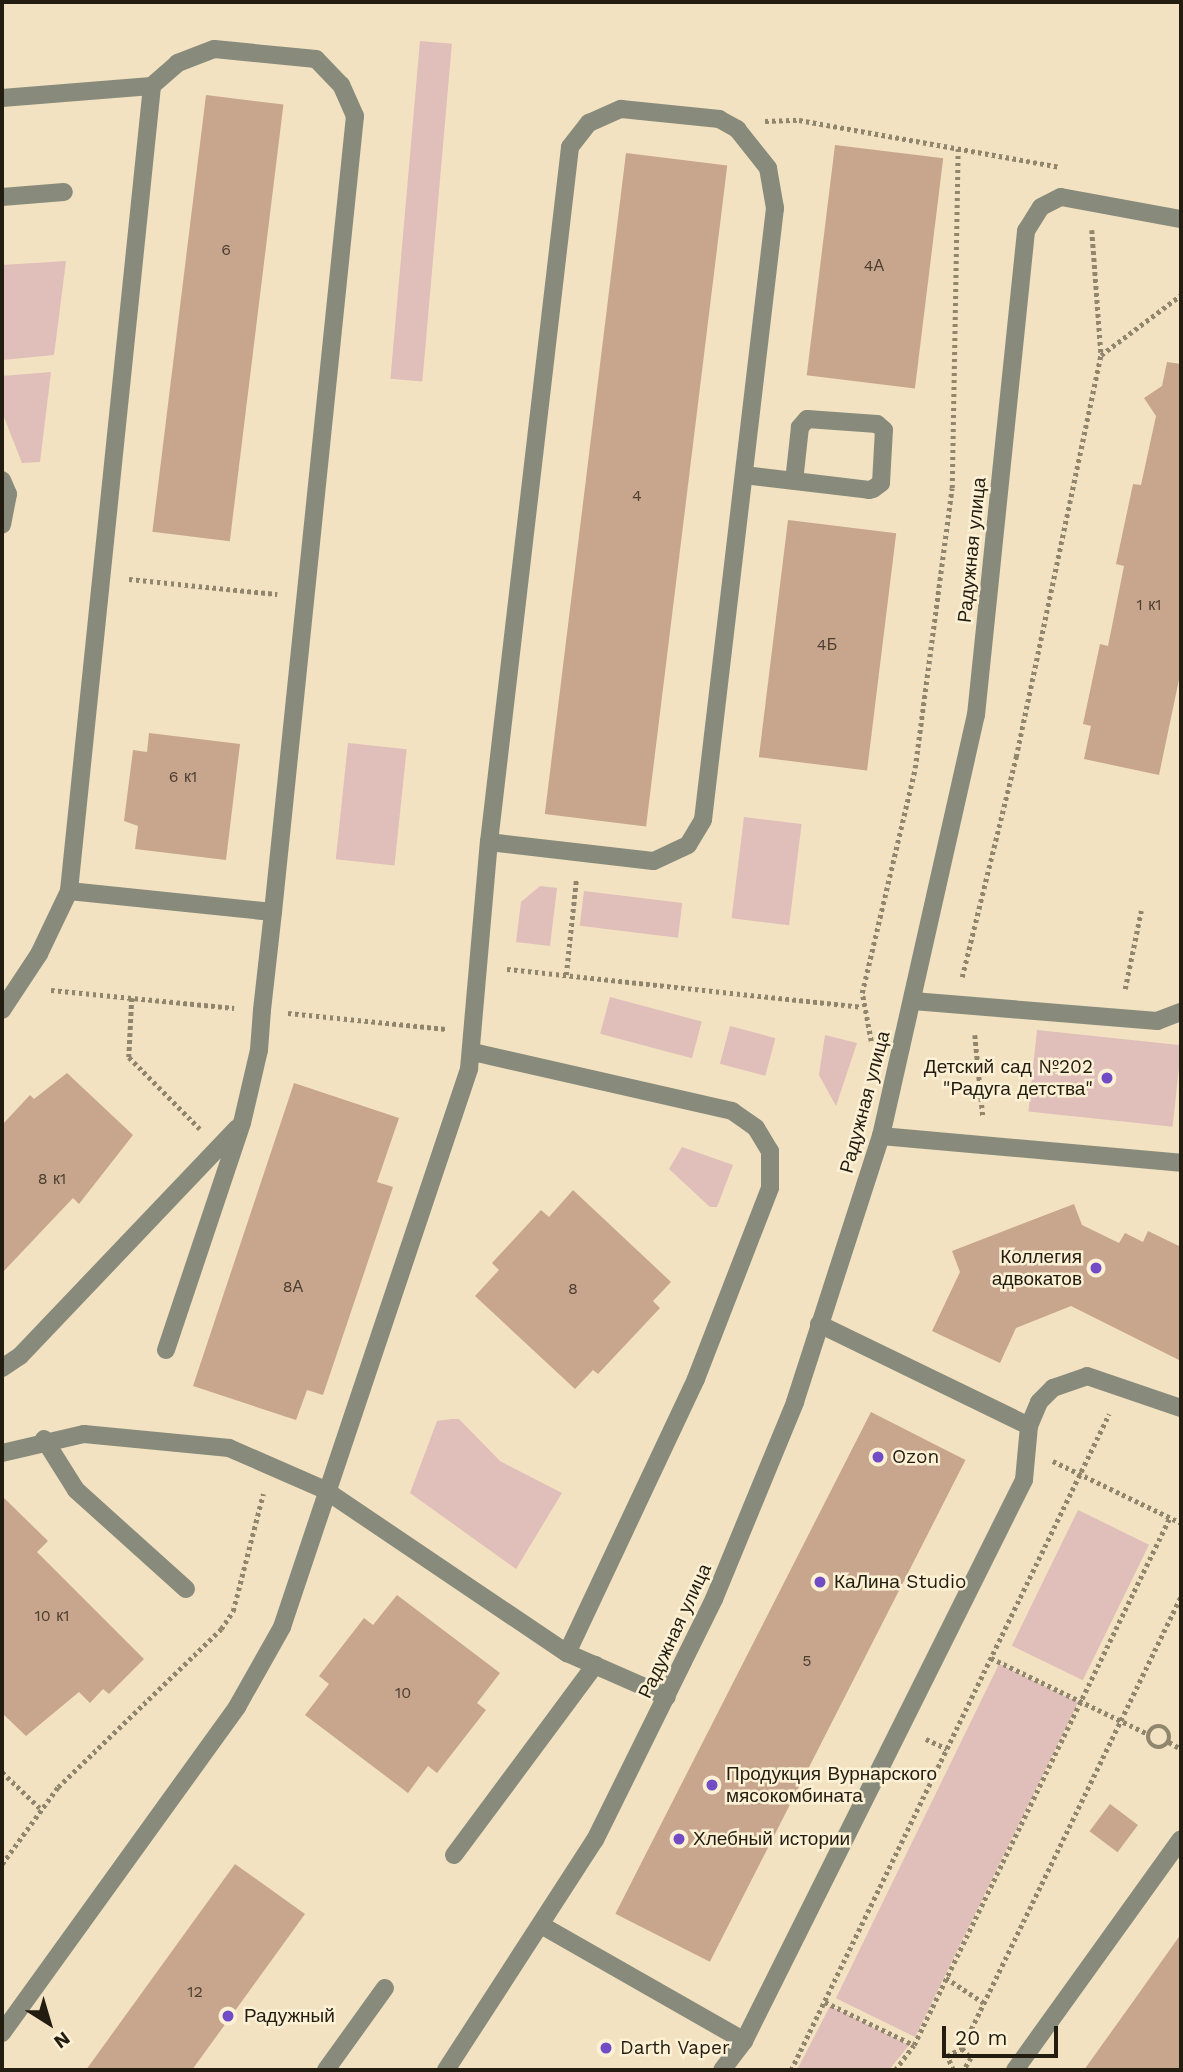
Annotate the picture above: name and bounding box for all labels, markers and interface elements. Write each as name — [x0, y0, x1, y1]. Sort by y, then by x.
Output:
house number: 6 — [221, 240, 231, 260]
house number: 4А — [864, 256, 884, 276]
street label: Радужная улица — [953, 476, 991, 624]
house number: 4 — [632, 486, 642, 506]
house number: 1 к1 — [1137, 595, 1161, 615]
house number: 4Б — [817, 635, 837, 655]
house number: 6 к1 — [169, 767, 197, 787]
street label: Радужная улица — [835, 1028, 895, 1176]
place label: Детский сад №202 "Радуга детства" — [924, 1056, 1093, 1100]
marker: Детский сад №202 "Радуга детства" — [1099, 1070, 1115, 1086]
house number: 8 к1 — [38, 1169, 66, 1189]
place label: Коллегия адвокатов — [992, 1246, 1082, 1290]
marker: Коллегия адвокатов — [1088, 1260, 1104, 1276]
house number: 8А — [283, 1277, 303, 1297]
house number: 8 — [568, 1279, 578, 1299]
place label: Ozon — [892, 1446, 939, 1468]
marker: Ozon — [870, 1449, 886, 1465]
street label: Радужная улица — [634, 1560, 716, 1702]
place label: КаЛина Studio — [834, 1571, 966, 1593]
marker: КаЛина Studio — [812, 1574, 828, 1590]
house number: 10 к1 — [35, 1606, 69, 1626]
house number: 5 — [802, 1651, 812, 1671]
house number: 10 — [395, 1683, 411, 1703]
place label: Продукция Вурнарского мясокомбината — [726, 1763, 937, 1807]
marker: Продукция Вурнарского мясокомбината — [704, 1777, 720, 1793]
place label: Хлебный истории — [693, 1828, 850, 1850]
marker: Хлебный истории — [671, 1831, 687, 1847]
house number: 12 — [187, 1982, 203, 2002]
north arrow — [14, 1988, 84, 2058]
place label: Радужный — [244, 2005, 335, 2027]
marker: Радужный — [218, 2006, 238, 2026]
scale bar — [945, 2012, 1060, 2056]
text: 20 m — [955, 2025, 1007, 2050]
text: N — [49, 2027, 74, 2054]
place label: Darth Vaper — [620, 2037, 730, 2059]
marker: Darth Vaper — [598, 2040, 614, 2056]

